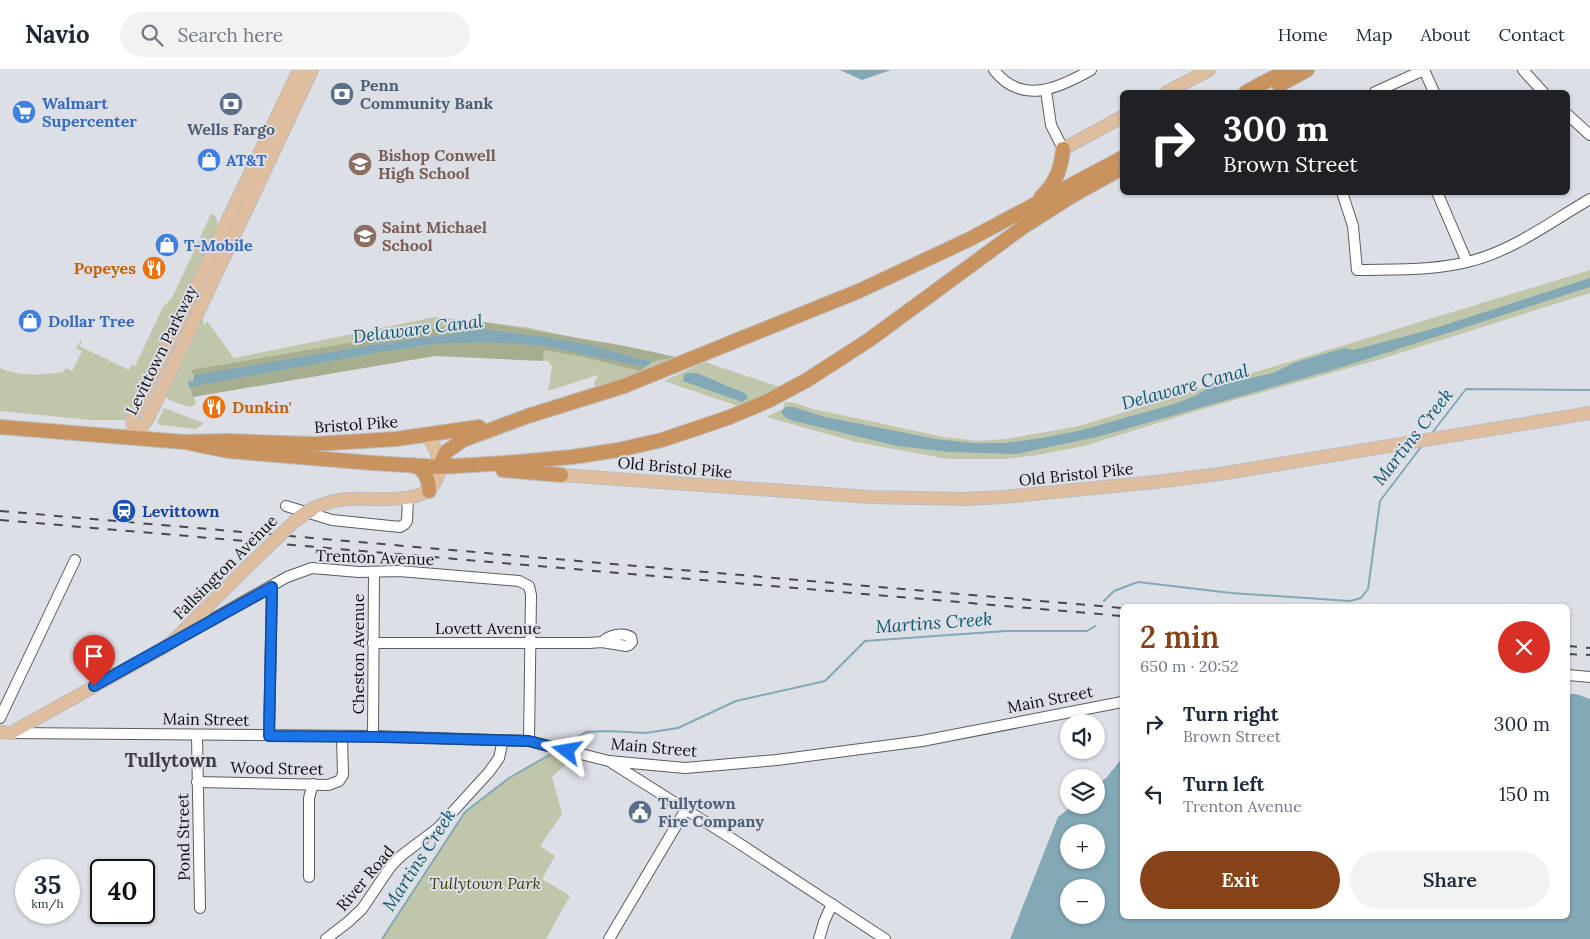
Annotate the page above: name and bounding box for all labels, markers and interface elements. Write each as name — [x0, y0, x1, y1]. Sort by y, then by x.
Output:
search box — [120, 12, 470, 57]
text: Navio — [25, 19, 90, 50]
icon: search — [138, 21, 166, 49]
text: Search here — [178, 23, 283, 47]
text: Home — [1278, 23, 1328, 46]
text: Map — [1356, 23, 1392, 46]
text: About — [1420, 23, 1470, 46]
text: Contact — [1498, 23, 1565, 46]
place label: Penn Community Bank — [360, 75, 493, 113]
bank icon: Penn Community Bank — [329, 81, 355, 107]
bank icon: Wells Fargo — [218, 91, 244, 117]
place label: Walmart Supercenter — [42, 93, 137, 131]
supermarket icon: Walmart Supercenter — [11, 99, 37, 125]
text: 300 m — [1223, 106, 1329, 151]
icon: right — [1140, 110, 1205, 175]
place label: Wells Fargo — [187, 119, 275, 139]
place label: Bishop Conwell High School — [378, 145, 496, 183]
shop icon: AT&T — [196, 147, 222, 173]
place label: AT&T — [226, 150, 267, 170]
text: Brown Street — [1223, 150, 1358, 178]
school or university icon: Bishop Conwell High School — [347, 151, 373, 177]
place label: Saint Michael School — [382, 217, 487, 255]
school or university icon: Saint Michael School — [352, 223, 378, 249]
shop icon: T-Mobile — [154, 232, 180, 258]
place label: T-Mobile — [184, 235, 253, 255]
restaurant icon: Popeyes — [141, 255, 167, 281]
place label: Popeyes — [74, 258, 136, 278]
street label: Levittown Parkway — [121, 281, 201, 418]
shop icon: Dollar Tree — [17, 308, 43, 334]
water label: Delaware Canal — [352, 309, 484, 348]
place label: Dollar Tree — [48, 311, 135, 331]
water label: Delaware Canal — [1119, 358, 1251, 415]
water label: Martins Creek — [1367, 383, 1458, 490]
restaurant icon: Dunkin' — [201, 394, 227, 420]
place label: Dunkin' — [232, 397, 292, 417]
street label: Bristol Pike — [313, 411, 399, 437]
street label: Old Bristol Pike — [617, 452, 733, 482]
street label: Old Bristol Pike — [1018, 458, 1135, 490]
station icon: Levittown — [111, 498, 137, 524]
place label: Levittown — [142, 501, 219, 521]
street label: Fallsington Avenue — [169, 510, 282, 623]
street label: Trenton Avenue — [315, 545, 435, 569]
street label: Cheston Avenue — [348, 593, 368, 714]
water label: Martins Creek — [875, 607, 993, 638]
street label: Lovett Avenue — [435, 618, 541, 638]
text: 2 min — [1140, 618, 1219, 656]
button: close — [1498, 621, 1550, 673]
pin — [73, 635, 115, 686]
icon: arrive — [80, 642, 108, 670]
text: 650 m · 20:52 — [1140, 656, 1239, 676]
street label: Main Street — [1006, 681, 1095, 717]
text: Turn right — [1183, 702, 1279, 726]
street label: Main Street — [162, 708, 250, 730]
icon: right — [1140, 710, 1168, 738]
text: 300 m — [1494, 712, 1550, 736]
map controls — [1060, 714, 1105, 924]
button: sound — [1060, 714, 1105, 759]
position arrow — [540, 724, 592, 776]
text: Brown Street — [1183, 726, 1281, 746]
street label: Main Street — [610, 733, 699, 761]
district label: Tullytown — [125, 748, 217, 772]
street label: Wood Street — [230, 757, 325, 779]
button: layers — [1060, 769, 1105, 814]
text: Turn left — [1183, 772, 1264, 796]
icon: left — [1140, 780, 1168, 808]
text: 150 m — [1499, 782, 1550, 806]
street label: Pond Street — [172, 792, 194, 881]
place label: Tullytown Fire Company — [658, 793, 764, 831]
text: Trenton Avenue — [1183, 796, 1302, 816]
public building icon: Tullytown Fire Company — [627, 799, 653, 825]
water label: Martins Creek — [377, 804, 460, 915]
button: + — [1060, 824, 1105, 869]
street label: River Road — [332, 841, 398, 915]
button: Exit — [1140, 851, 1340, 909]
button: Share — [1350, 851, 1550, 909]
speed limit sign: 40 — [90, 859, 155, 924]
text: 35 — [34, 869, 61, 901]
park label: Tullytown Park — [429, 873, 541, 893]
button: − — [1060, 879, 1105, 924]
text: km/h — [31, 896, 64, 911]

